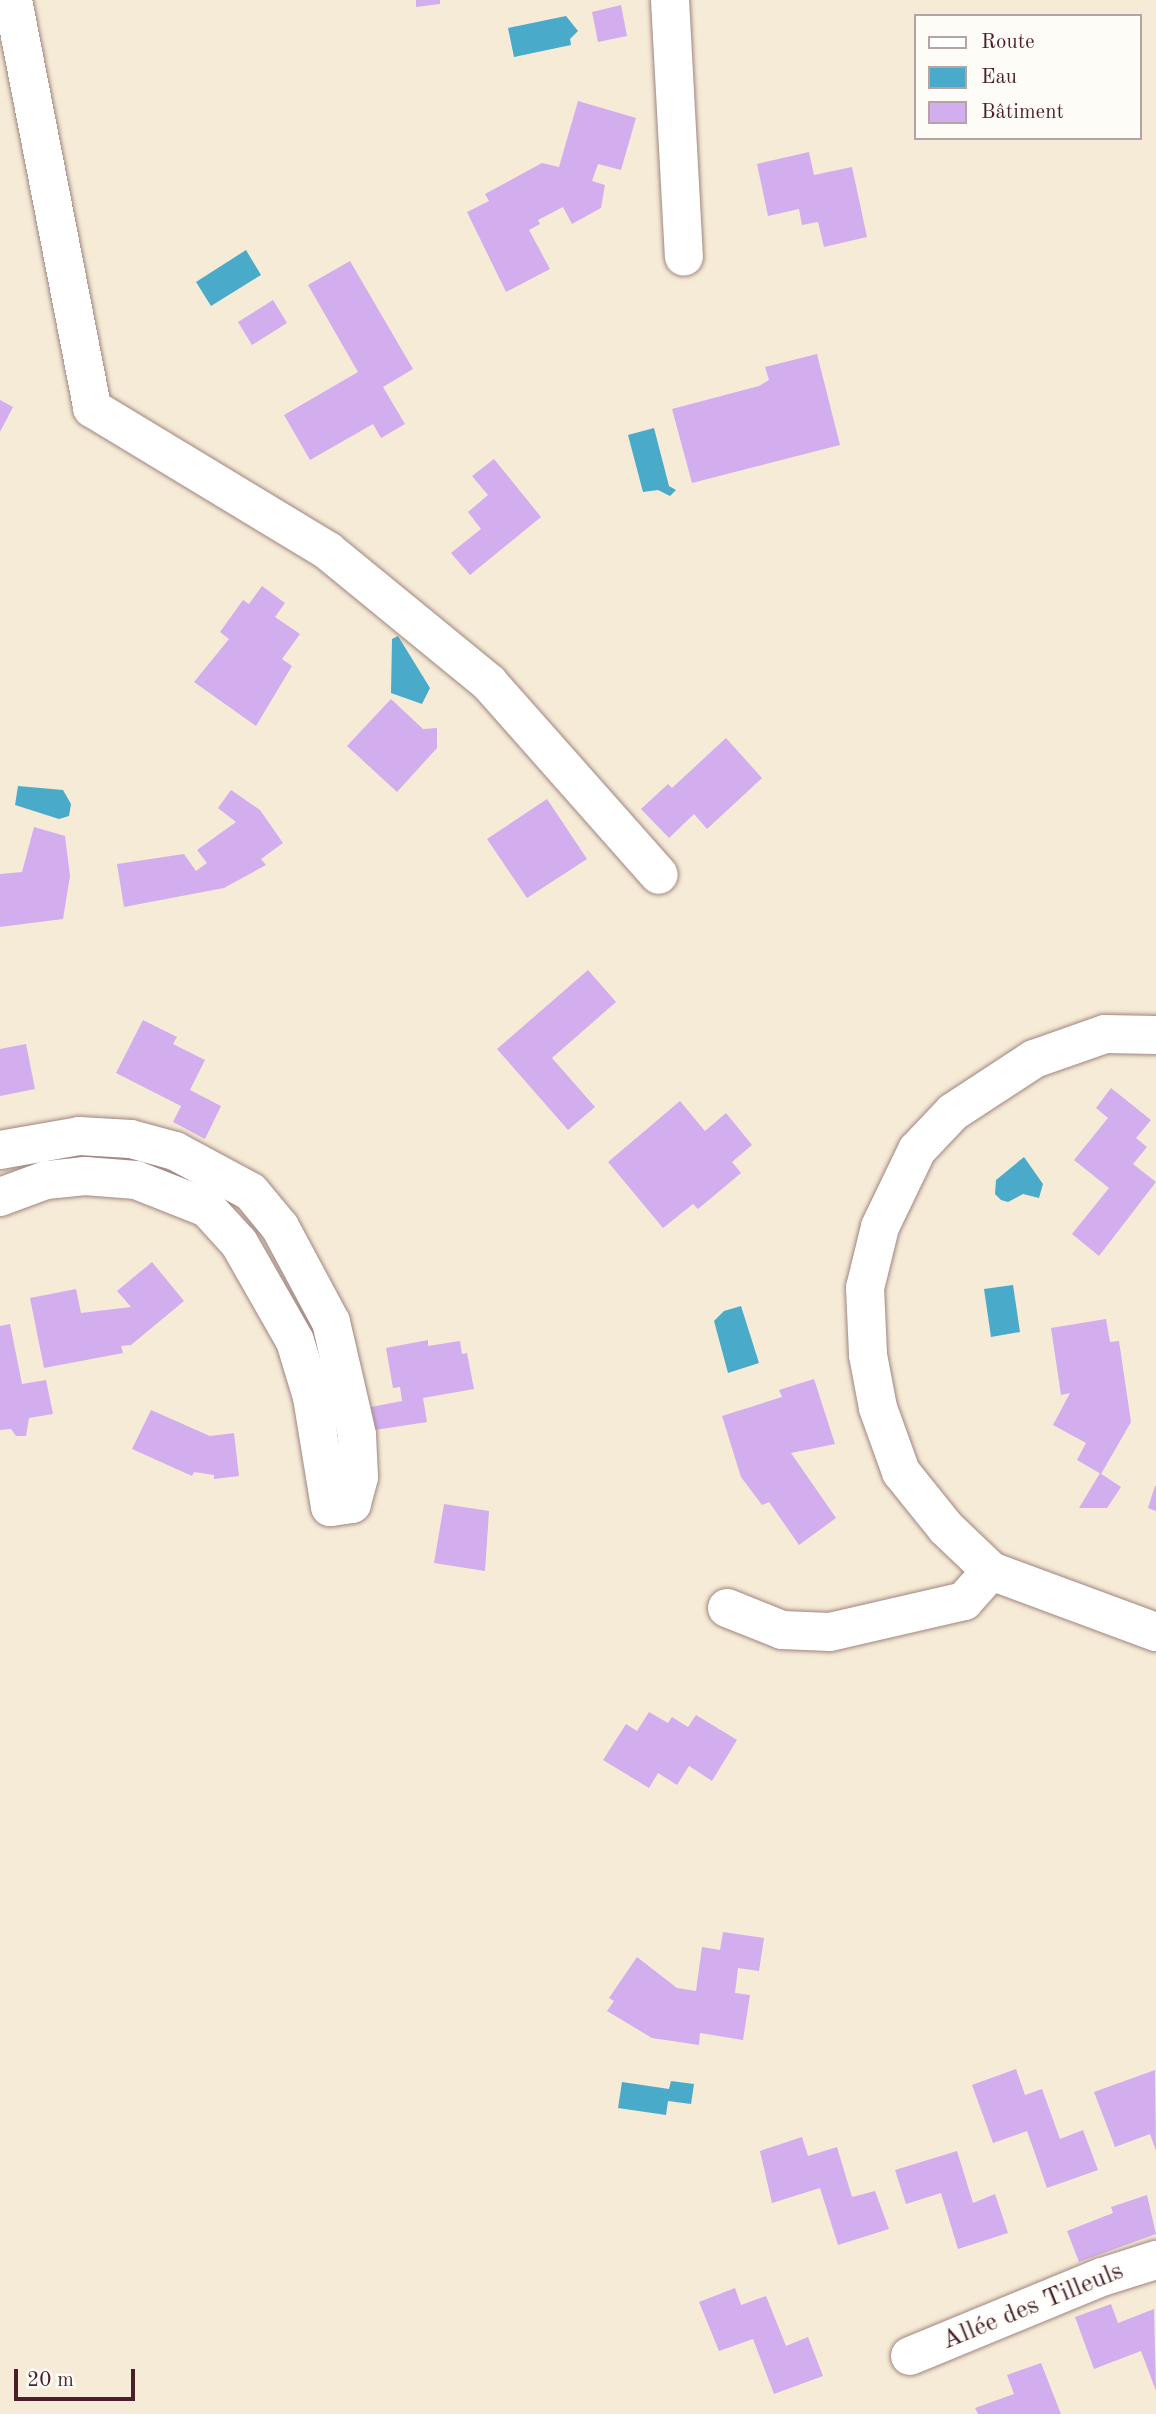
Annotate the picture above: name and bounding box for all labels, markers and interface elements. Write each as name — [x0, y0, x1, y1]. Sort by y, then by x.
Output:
legend — [914, 14, 1142, 140]
text: Route — [981, 32, 1035, 53]
text: Eau — [981, 67, 1017, 88]
text: Bâtiment — [981, 102, 1064, 123]
street label: Allée des Tilleuls — [938, 2256, 1128, 2358]
scale bar — [18, 2354, 138, 2398]
text: 20 m — [27, 2370, 74, 2391]

